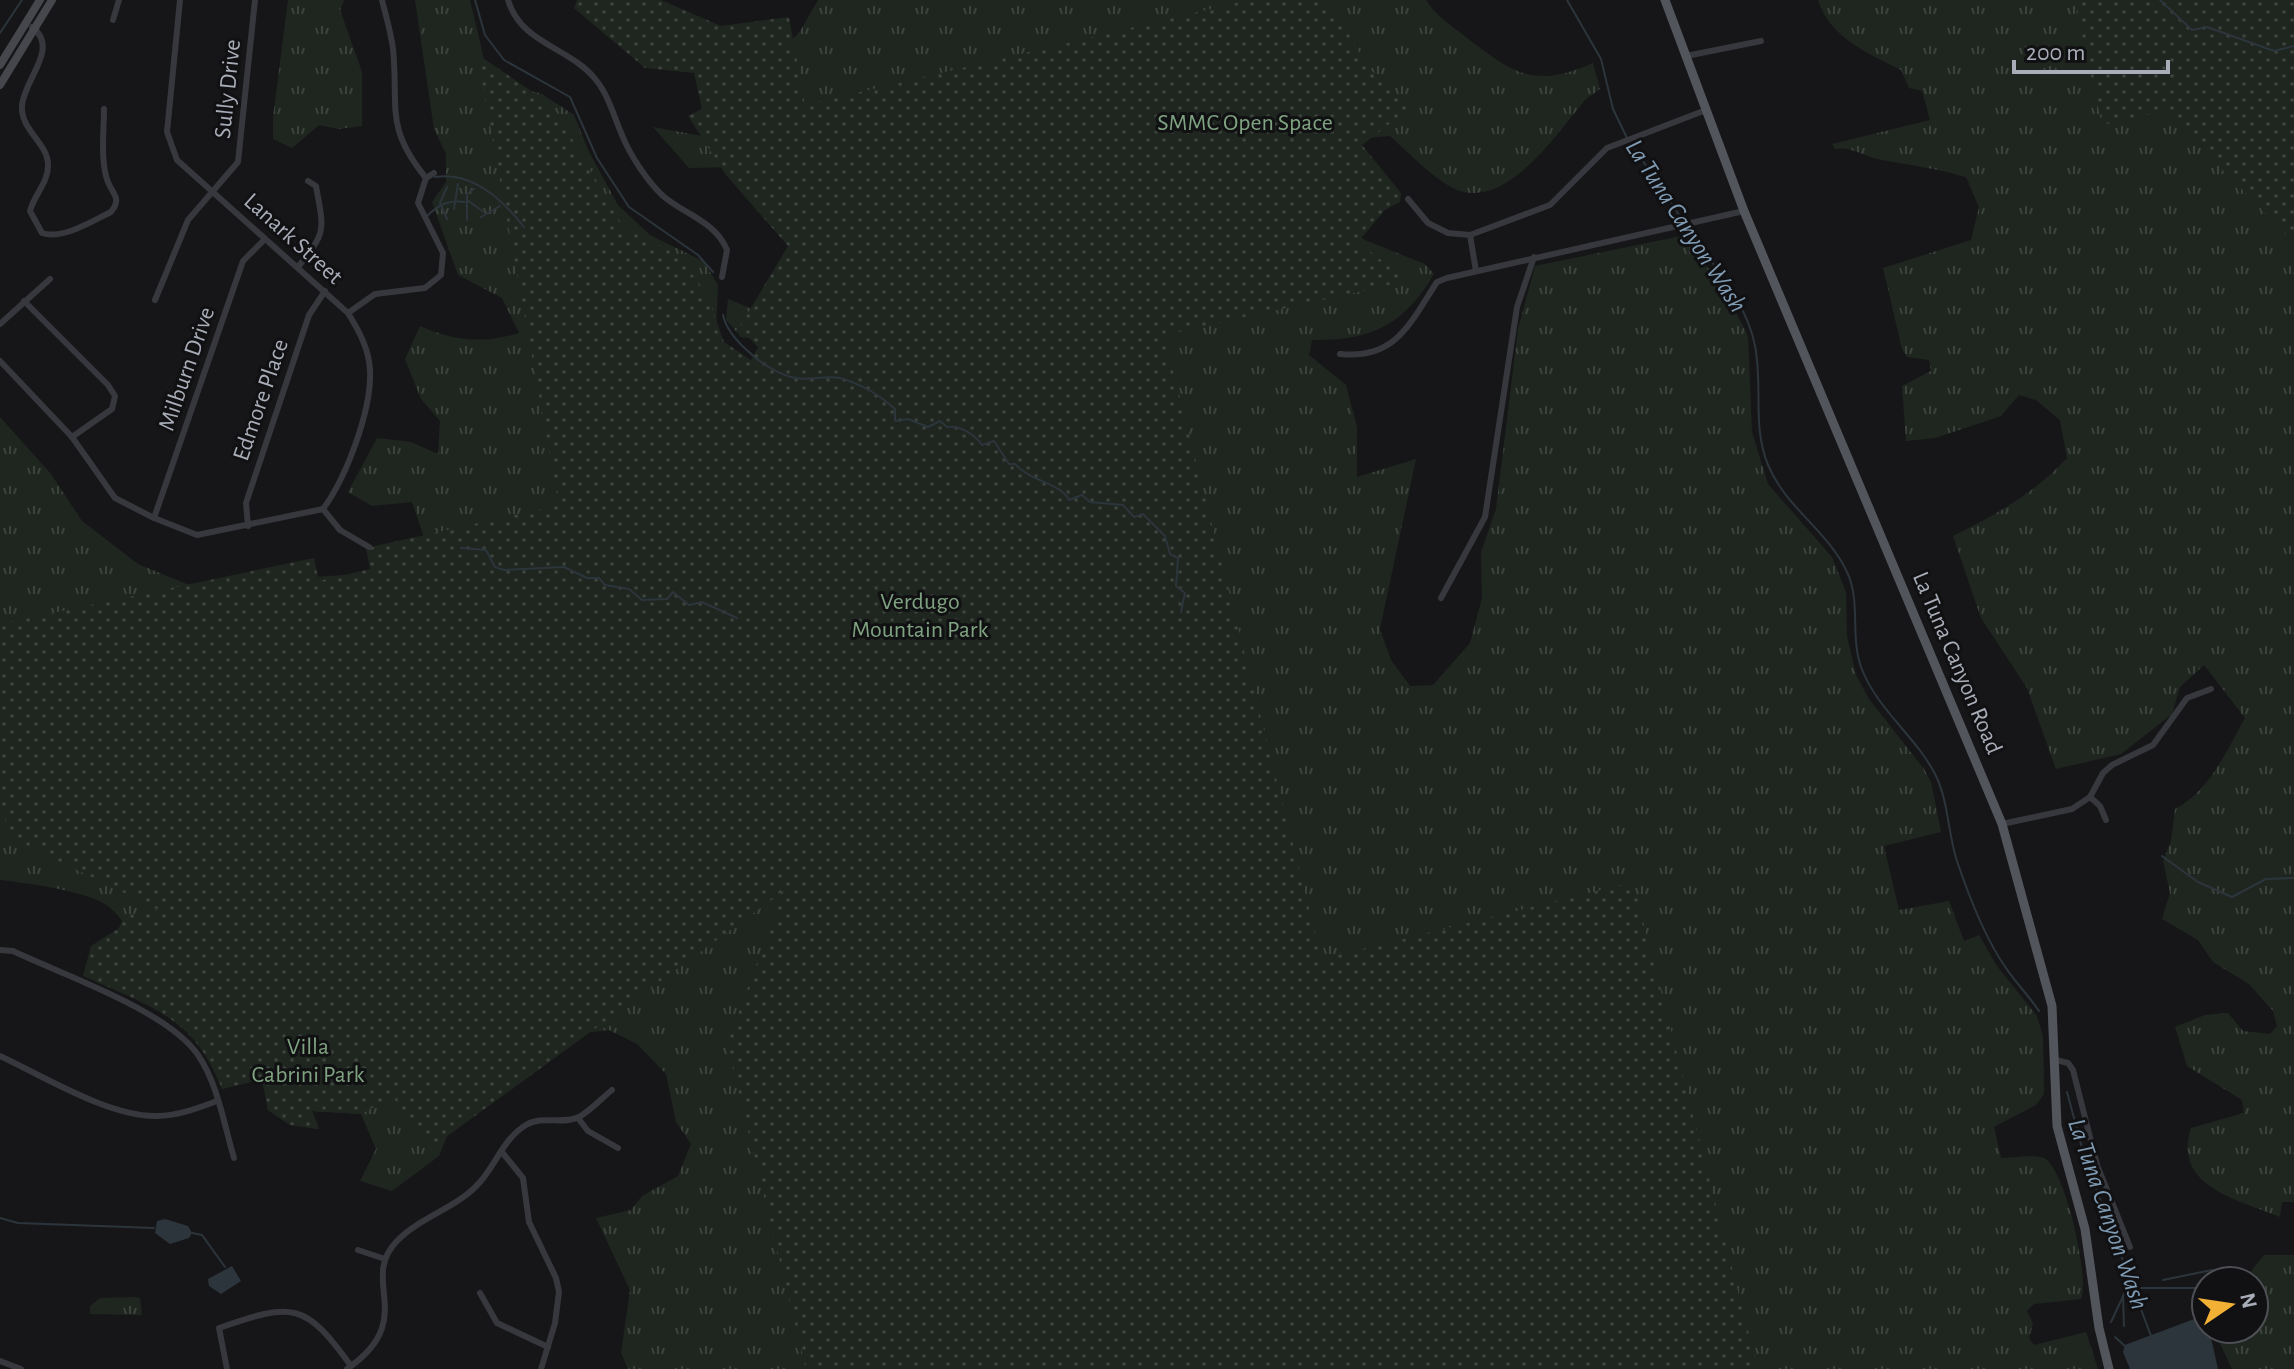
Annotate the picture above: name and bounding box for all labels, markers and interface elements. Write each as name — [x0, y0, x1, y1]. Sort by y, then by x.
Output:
scale bar — [2014, 24, 2168, 74]
street label: Sully Drive — [211, 38, 245, 140]
text: 200 m — [2026, 41, 2085, 65]
park label: SMMC Open Space — [1157, 111, 1333, 135]
water label: La Tuna Canyon Wash — [1621, 135, 1751, 317]
street label: Lanark Street — [239, 189, 347, 289]
street label: Milburn Drive — [155, 304, 219, 434]
street label: Edmore Place — [229, 336, 293, 464]
street label: La Tuna Canyon Road — [1908, 568, 2006, 758]
park label: Verdugo Mountain Park — [852, 590, 989, 642]
park label: Villa Cabrini Park — [252, 1035, 364, 1087]
water label: La Tuna Canyon Wash — [2063, 1115, 2153, 1313]
north arrow — [2190, 1265, 2270, 1345]
text: N — [2236, 1291, 2261, 1311]

